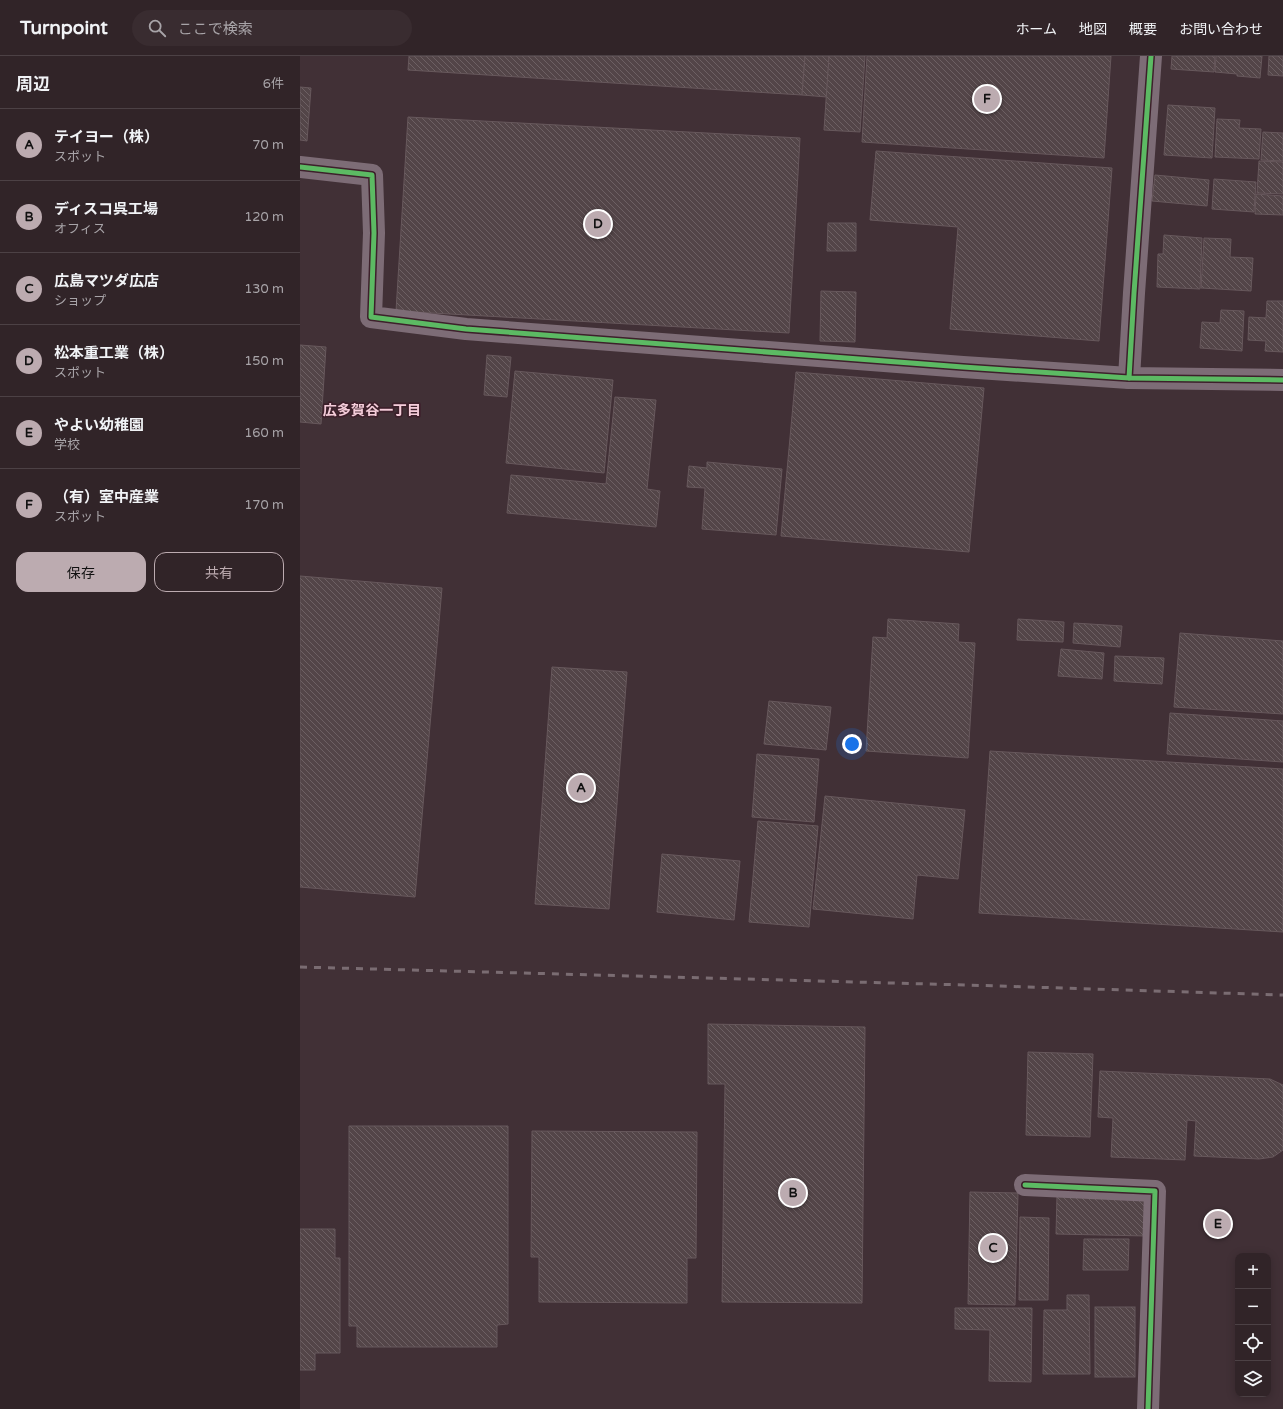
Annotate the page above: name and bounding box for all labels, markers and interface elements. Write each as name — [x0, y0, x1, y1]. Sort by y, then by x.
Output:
search box — [132, 10, 412, 46]
text: Turnpoint — [20, 17, 108, 39]
icon: search — [146, 17, 168, 39]
text: ここで検索 — [178, 20, 253, 38]
text: ホーム — [1015, 21, 1057, 38]
text: 地図 — [1079, 21, 1107, 38]
text: 概要 — [1129, 21, 1157, 38]
text: お問い合わせ — [1179, 21, 1263, 38]
text: 周辺 — [16, 74, 50, 95]
text: 6件 — [263, 76, 284, 92]
pin: F — [974, 84, 1000, 114]
text: テイヨー（株） — [54, 128, 159, 146]
text: A — [24, 137, 34, 153]
text: 70 m — [252, 137, 284, 153]
text: スポット — [54, 149, 106, 165]
text: ディスコ呉工場 — [54, 200, 158, 218]
text: B — [24, 209, 34, 225]
text: 120 m — [244, 209, 284, 225]
pin: D — [585, 209, 611, 239]
text: オフィス — [54, 221, 106, 237]
text: 広島マツダ広店 — [54, 272, 159, 290]
text: C — [24, 281, 34, 297]
text: 130 m — [244, 281, 284, 297]
text: ショップ — [54, 293, 106, 309]
text: 松本重工業（株） — [54, 344, 174, 362]
text: D — [24, 353, 34, 369]
text: 150 m — [244, 353, 284, 369]
text: スポット — [54, 365, 106, 381]
district label: 広多賀谷一丁目 — [323, 402, 421, 419]
text: やよい幼稚園 — [54, 416, 144, 434]
text: E — [25, 425, 33, 441]
text: 160 m — [244, 425, 284, 441]
text: 学校 — [54, 437, 80, 453]
text: （有）室中産業 — [54, 488, 159, 506]
text: F — [25, 497, 33, 513]
text: 170 m — [244, 497, 284, 513]
text: スポット — [54, 509, 106, 525]
button: 保存 — [16, 552, 146, 592]
button: 共有 — [154, 552, 284, 592]
your location — [842, 734, 862, 754]
pin: A — [568, 773, 594, 803]
pin: B — [780, 1178, 806, 1208]
pin: E — [1205, 1209, 1231, 1239]
pin: C — [980, 1233, 1006, 1263]
map controls — [1235, 1253, 1271, 1397]
button: + — [1235, 1253, 1271, 1289]
button: − — [1235, 1289, 1271, 1325]
button: locate — [1235, 1325, 1271, 1361]
button: layers — [1235, 1361, 1271, 1397]

